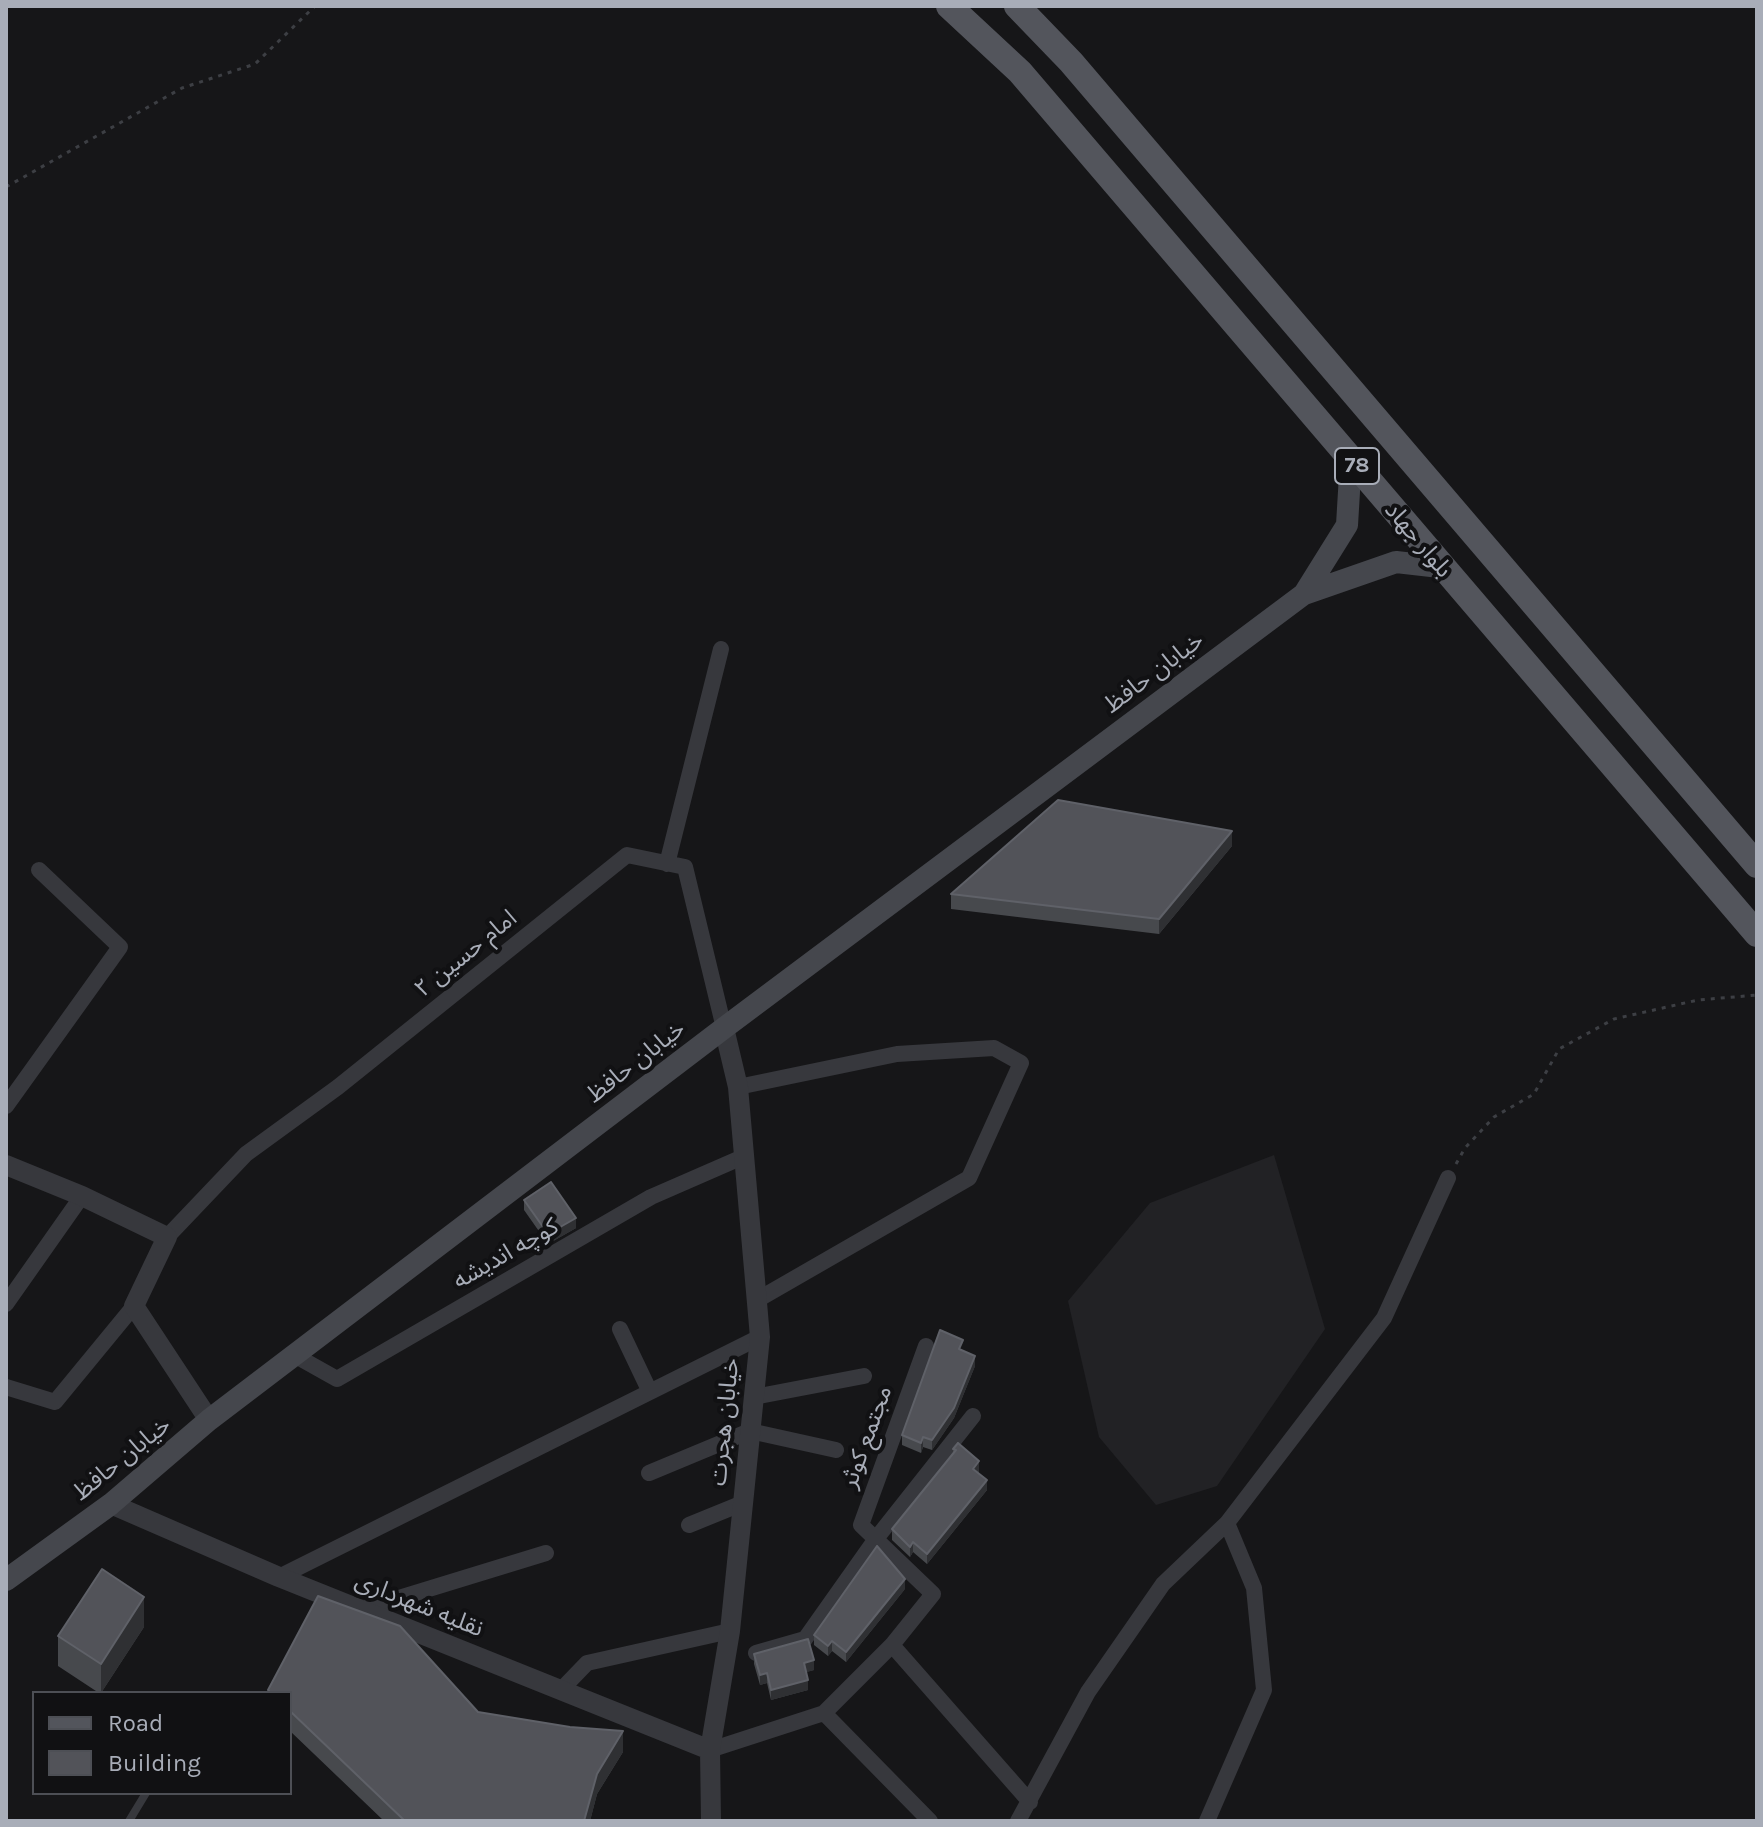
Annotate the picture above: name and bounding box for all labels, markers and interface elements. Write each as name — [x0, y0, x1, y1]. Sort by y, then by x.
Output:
road number: 78 — [1335, 448, 1379, 484]
street label: بلوار جهاد — [1378, 496, 1458, 584]
street label: خیابان حافظ — [1098, 626, 1210, 720]
street label: امام حسین ۲ — [409, 904, 523, 1004]
street label: خیابان حافظ — [581, 1014, 691, 1110]
street label: کوچه اندیشه — [448, 1212, 564, 1296]
street label: خیابان هجرت — [704, 1357, 746, 1487]
street label: مجتمع کوثر — [835, 1382, 899, 1492]
street label: خیابان حافظ — [67, 1411, 177, 1507]
street label: نقلیه شهرداری — [351, 1566, 487, 1644]
legend — [32, 1691, 292, 1795]
text: Road — [108, 1709, 163, 1737]
text: Building — [108, 1749, 201, 1777]

